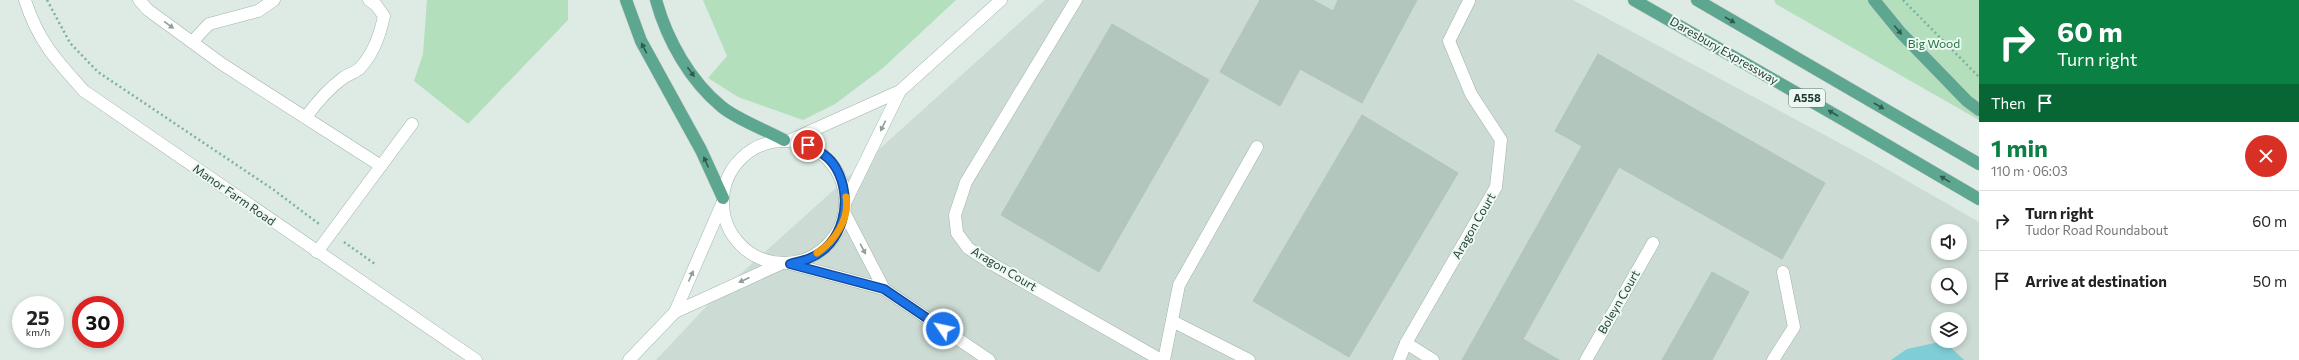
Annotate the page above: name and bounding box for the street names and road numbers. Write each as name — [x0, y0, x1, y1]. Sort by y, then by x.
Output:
street label: Daresbury Expressway — [1668, 13, 1781, 87]
road number: A558 — [1789, 89, 1825, 107]
street label: Manor Farm Road — [191, 161, 278, 228]
street label: Aragon Court — [1449, 190, 1498, 261]
street label: Aragon Court — [969, 243, 1040, 293]
street label: Boleyn Court — [1594, 267, 1642, 336]

